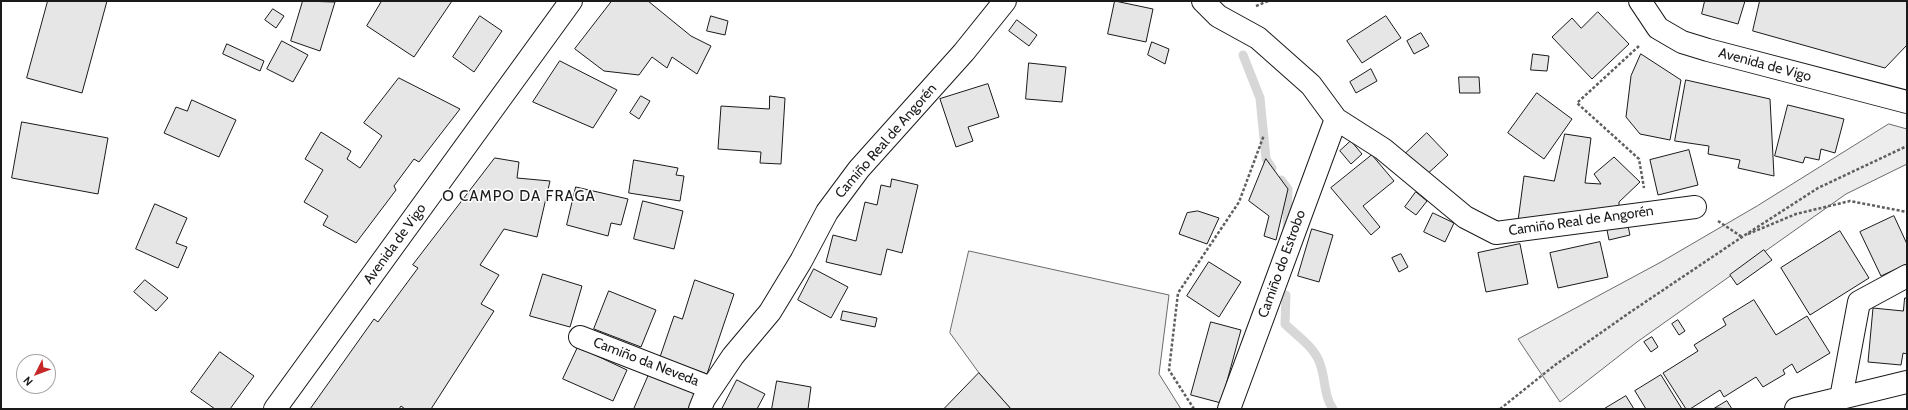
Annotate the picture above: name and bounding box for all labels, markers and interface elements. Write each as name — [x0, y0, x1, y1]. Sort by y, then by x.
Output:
street label: Avenida de Vigo — [1717, 45, 1813, 85]
street label: Camiño Real de Angorén — [832, 80, 940, 202]
district label: O CAMPO DA FRAGA — [442, 188, 596, 206]
street label: Avenida de Vigo — [360, 200, 430, 288]
street label: Camiño Real de Angorén — [1507, 203, 1655, 239]
street label: Camiño do Estrobo — [1255, 208, 1309, 320]
street label: Camiño da Neveda — [591, 334, 701, 390]
north arrow — [16, 354, 56, 394]
text: N — [20, 374, 36, 389]

